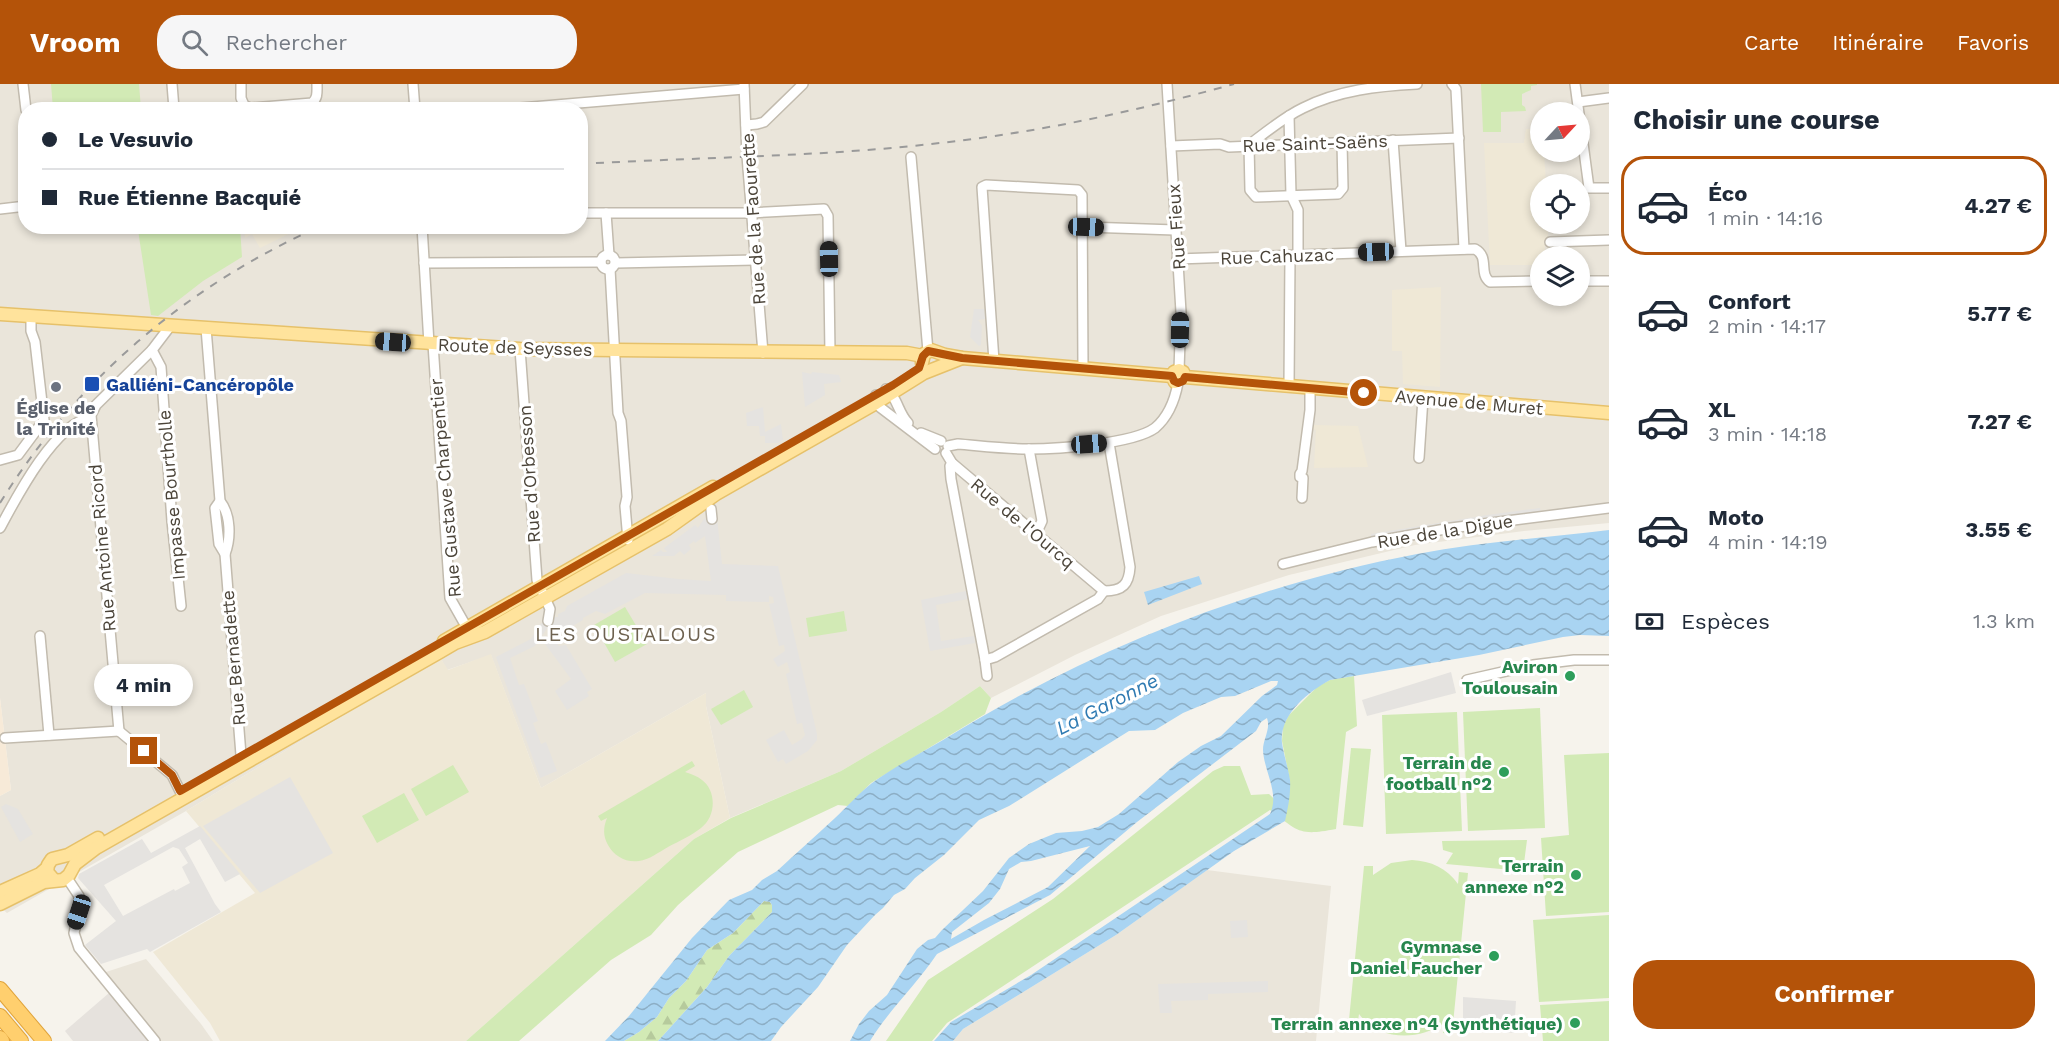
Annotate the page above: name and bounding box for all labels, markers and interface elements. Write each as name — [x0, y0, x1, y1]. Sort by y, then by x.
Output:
search box — [157, 15, 577, 69]
text: Vroom — [30, 26, 121, 59]
icon: search — [178, 26, 211, 59]
text: Rechercher — [226, 30, 347, 55]
text: Carte — [1744, 30, 1799, 55]
text: Itinéraire — [1832, 30, 1924, 55]
text: Favoris — [1957, 30, 2029, 55]
north arrow — [1530, 102, 1590, 162]
map controls — [1530, 102, 1590, 306]
text: Choisir une course — [1633, 104, 1880, 136]
text: Le Vesuvio — [78, 127, 193, 152]
street label: Rue Saint-Saëns — [1242, 130, 1388, 156]
street label: Rue de la Faourette — [737, 132, 769, 306]
button: locate — [1530, 174, 1590, 234]
icon: car — [1636, 179, 1690, 233]
text: Éco — [1708, 181, 1747, 206]
street label: Rue Fieux — [1163, 183, 1189, 271]
text: Rue Étienne Bacquié — [78, 185, 301, 210]
text: 4.27 € — [1964, 193, 2032, 218]
text: 1 min · 14:16 — [1708, 206, 1823, 230]
car — [1068, 217, 1104, 237]
car — [820, 241, 838, 277]
car — [1358, 242, 1394, 262]
street label: Rue Cahuzac — [1220, 244, 1334, 268]
button: layers — [1530, 246, 1590, 306]
icon: car — [1636, 287, 1690, 341]
text: Confort — [1708, 289, 1791, 314]
text: 5.77 € — [1967, 301, 2032, 326]
car — [1171, 312, 1189, 348]
text: 2 min · 14:17 — [1708, 314, 1826, 338]
car — [374, 332, 412, 352]
street label: Route de Seysses — [437, 334, 593, 360]
place label: Galliéni-Cancéropôle — [106, 374, 294, 395]
marker: Galliéni-Cancéropôle — [83, 375, 101, 393]
street label: Rue Gustave Charpentier — [425, 377, 465, 599]
route start — [1350, 379, 1377, 406]
marker: Église de la Trinité — [49, 380, 63, 394]
street label: Avenue de Muret — [1394, 385, 1544, 419]
icon: car — [1636, 395, 1690, 449]
place label: Église de la Trinité — [16, 397, 96, 439]
text: XL — [1708, 397, 1736, 422]
street label: Rue d'Orbesson — [514, 404, 544, 544]
street label: Impasse Bourtholle — [153, 409, 189, 581]
text: 7.27 € — [1968, 409, 2032, 434]
text: 3 min · 14:18 — [1708, 422, 1827, 446]
car — [1070, 434, 1108, 454]
street label: Rue Antoine Ricord — [84, 463, 120, 633]
street label: Rue de l'Ourcq — [967, 473, 1079, 573]
icon: car — [1636, 503, 1690, 557]
text: Moto — [1708, 505, 1764, 530]
street label: Rue de la Digue — [1376, 510, 1514, 552]
text: 3.55 € — [1965, 517, 2032, 542]
text: 4 min · 14:19 — [1708, 530, 1828, 554]
street label: Rue Bernadette — [217, 589, 249, 727]
icon: cash — [1633, 605, 1666, 638]
text: Espèces — [1681, 609, 1770, 634]
text: 1.3 km — [1973, 609, 2035, 633]
district label: LES OUSTALOUS — [535, 622, 717, 646]
place label: Aviron Toulousain — [1462, 656, 1558, 698]
callout: 4 min — [94, 664, 194, 706]
water label: La Garonne — [1052, 668, 1162, 740]
marker: Aviron Toulousain — [1563, 669, 1577, 683]
text: 4 min — [116, 673, 171, 697]
route end — [130, 737, 157, 764]
place label: Terrain de football n°2 — [1386, 752, 1492, 794]
marker: Terrain de football n°2 — [1497, 765, 1511, 779]
place label: Terrain annexe n°2 — [1465, 855, 1564, 897]
marker: Terrain annexe n°2 — [1569, 868, 1583, 882]
car — [65, 892, 93, 932]
place label: Gymnase Daniel Faucher — [1350, 936, 1482, 978]
marker: Gymnase Daniel Faucher — [1487, 949, 1501, 963]
button: Confirmer — [1633, 960, 2035, 1029]
place label: Terrain annexe n°4 (synthétique) — [1271, 1013, 1563, 1034]
marker: Terrain annexe n°4 (synthétique) — [1568, 1016, 1582, 1030]

